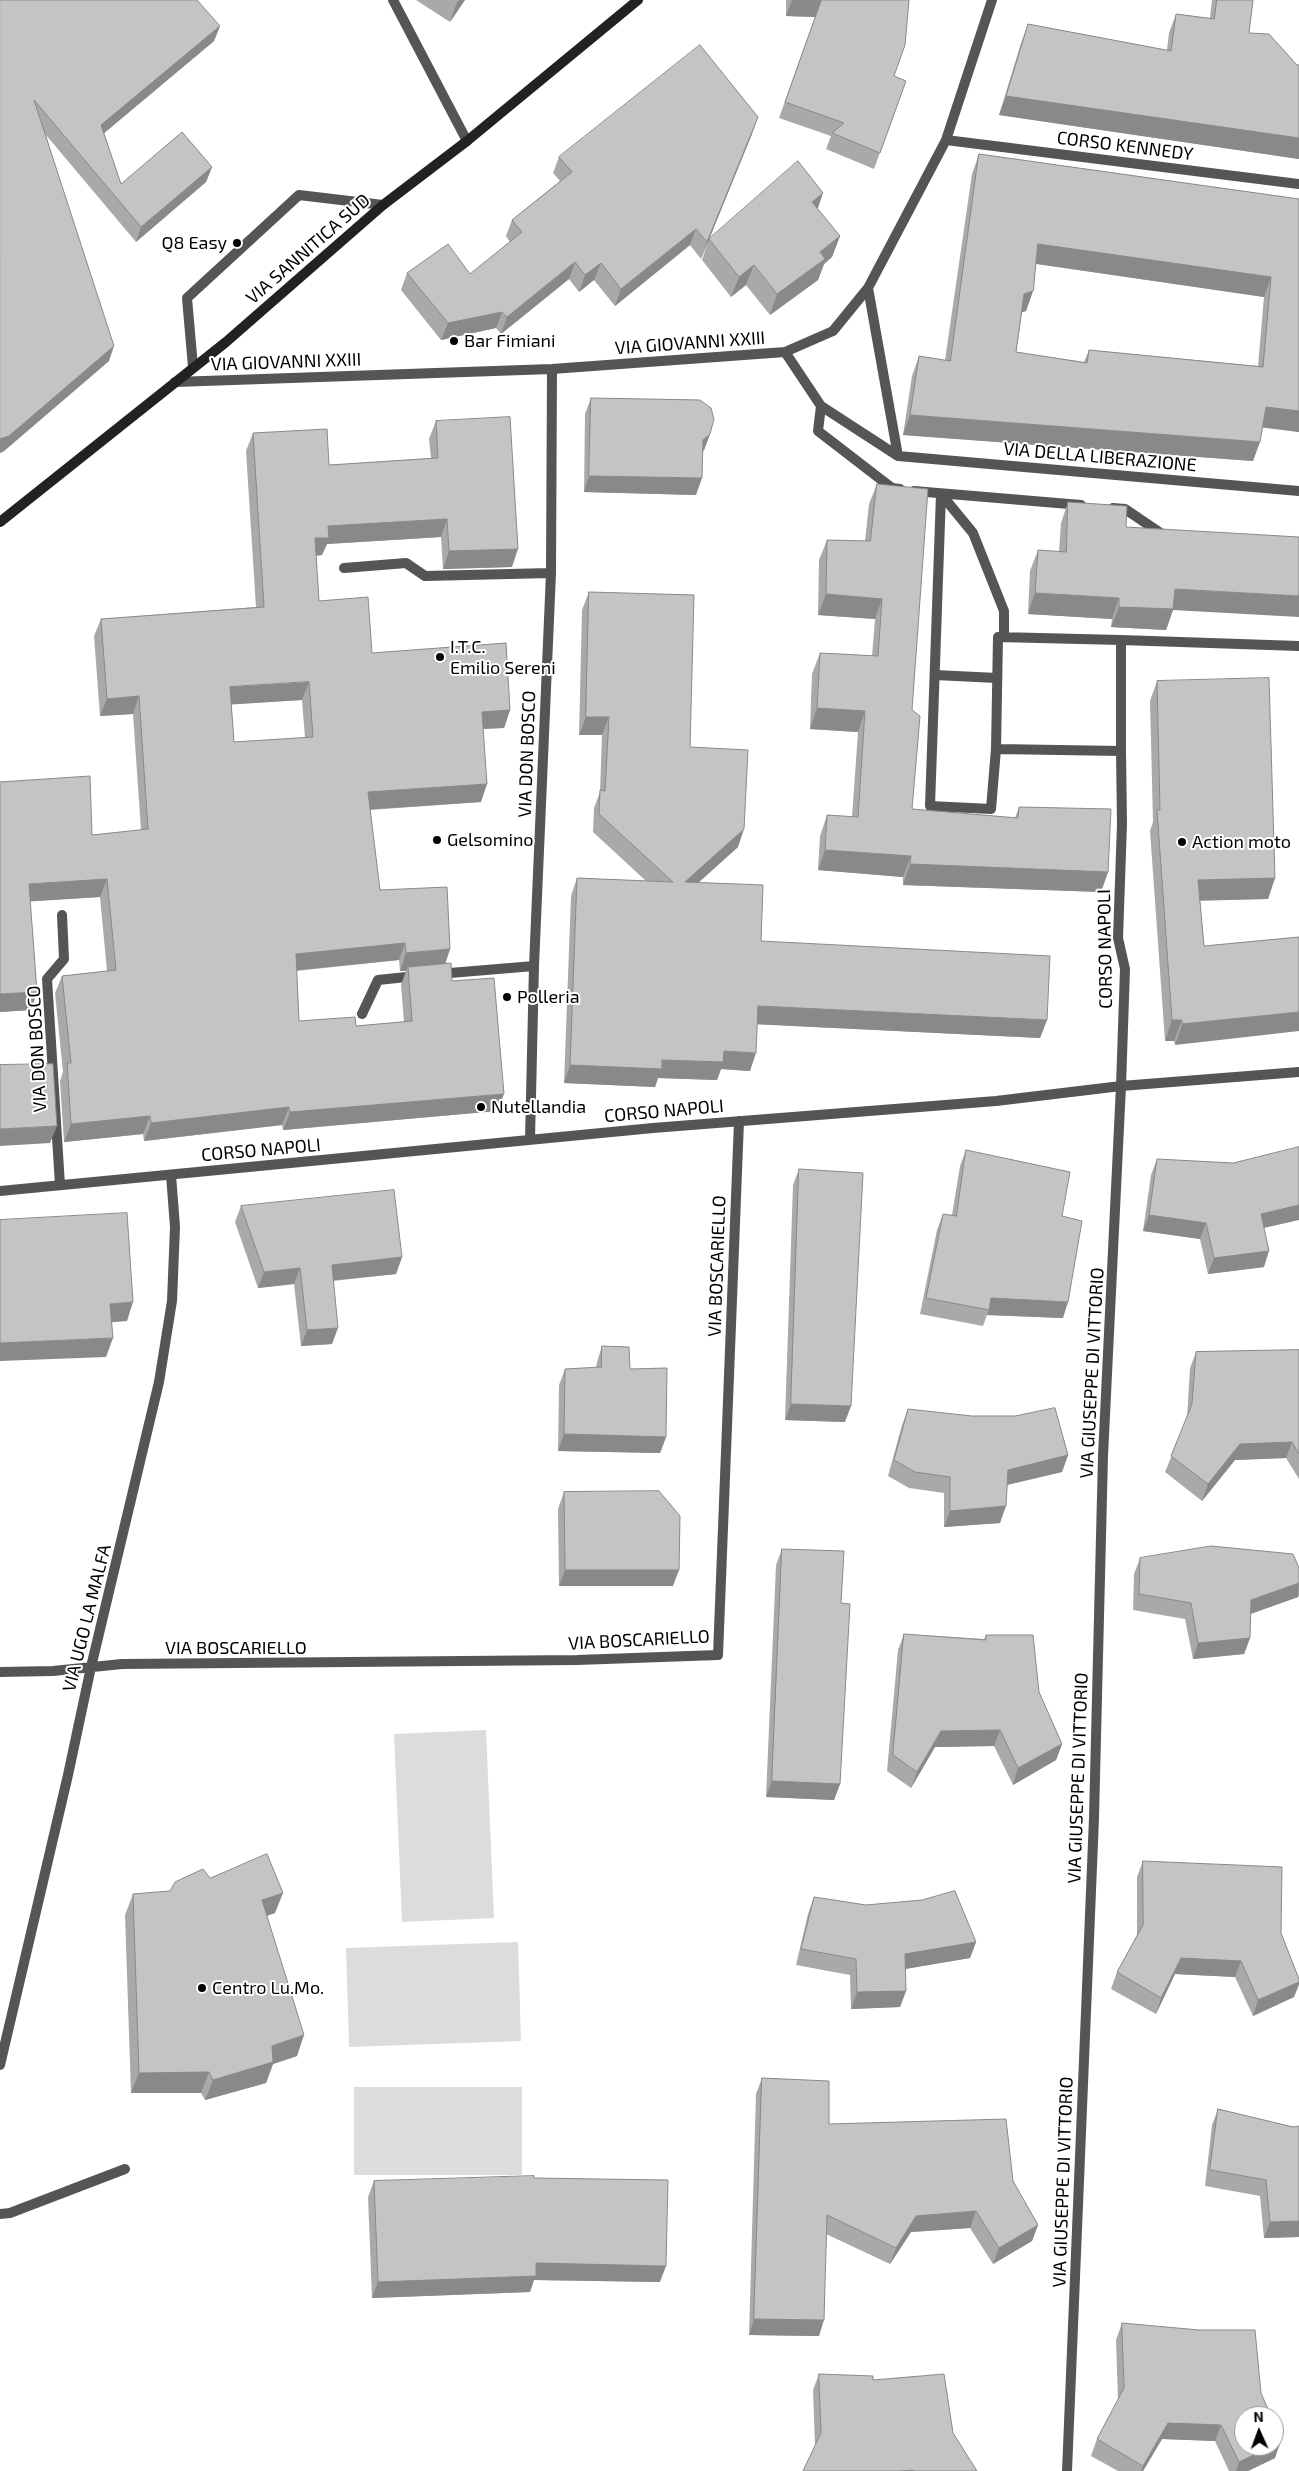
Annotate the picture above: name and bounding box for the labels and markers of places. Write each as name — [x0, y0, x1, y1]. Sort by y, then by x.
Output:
place label: Q8 Easy — [161, 232, 227, 254]
marker: Q8 Easy — [231, 237, 243, 249]
place label: Bar Fimiani — [464, 330, 555, 352]
marker: Bar Fimiani — [448, 335, 460, 347]
place label: I.T.C. Emilio Sereni — [450, 636, 556, 679]
marker: I.T.C. Emilio Sereni — [434, 651, 446, 663]
place label: Gelsomino — [447, 829, 534, 851]
place label: Action moto — [1192, 831, 1291, 853]
marker: Gelsomino — [431, 834, 443, 846]
marker: Action moto — [1176, 836, 1188, 848]
place label: Polleria — [517, 986, 580, 1008]
marker: Polleria — [501, 991, 513, 1003]
place label: Nutellandia — [491, 1096, 586, 1118]
marker: Nutellandia — [475, 1101, 487, 1113]
place label: Centro Lu.Mo. — [212, 1977, 324, 1999]
marker: Centro Lu.Mo. — [196, 1982, 208, 1994]

